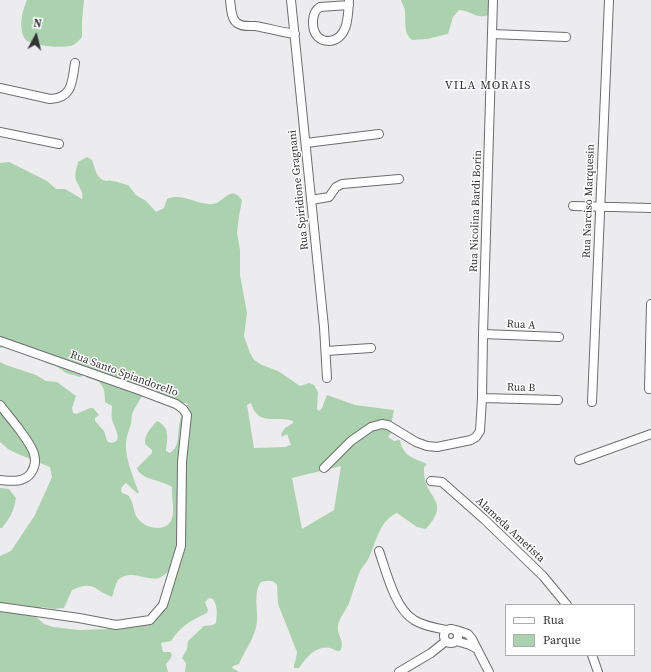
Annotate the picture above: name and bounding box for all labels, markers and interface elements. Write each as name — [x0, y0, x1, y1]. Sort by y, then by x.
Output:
north arrow — [16, 16, 56, 56]
text: N — [33, 16, 42, 32]
district label: VILA MORAIS — [445, 79, 531, 93]
street label: Rua Spiridione Gragnani — [286, 129, 312, 251]
street label: Rua Narciso Marquesin — [580, 144, 598, 258]
street label: Rua Nicolina Bardi Borin — [467, 150, 485, 272]
street label: Rua A — [506, 318, 536, 332]
street label: Rua Santo Spiandorello — [68, 348, 180, 400]
street label: Rua B — [507, 381, 535, 395]
street label: Alameda Ametista — [473, 495, 547, 565]
legend — [505, 604, 635, 656]
text: Rua — [543, 612, 564, 628]
text: Parque — [543, 632, 581, 648]

